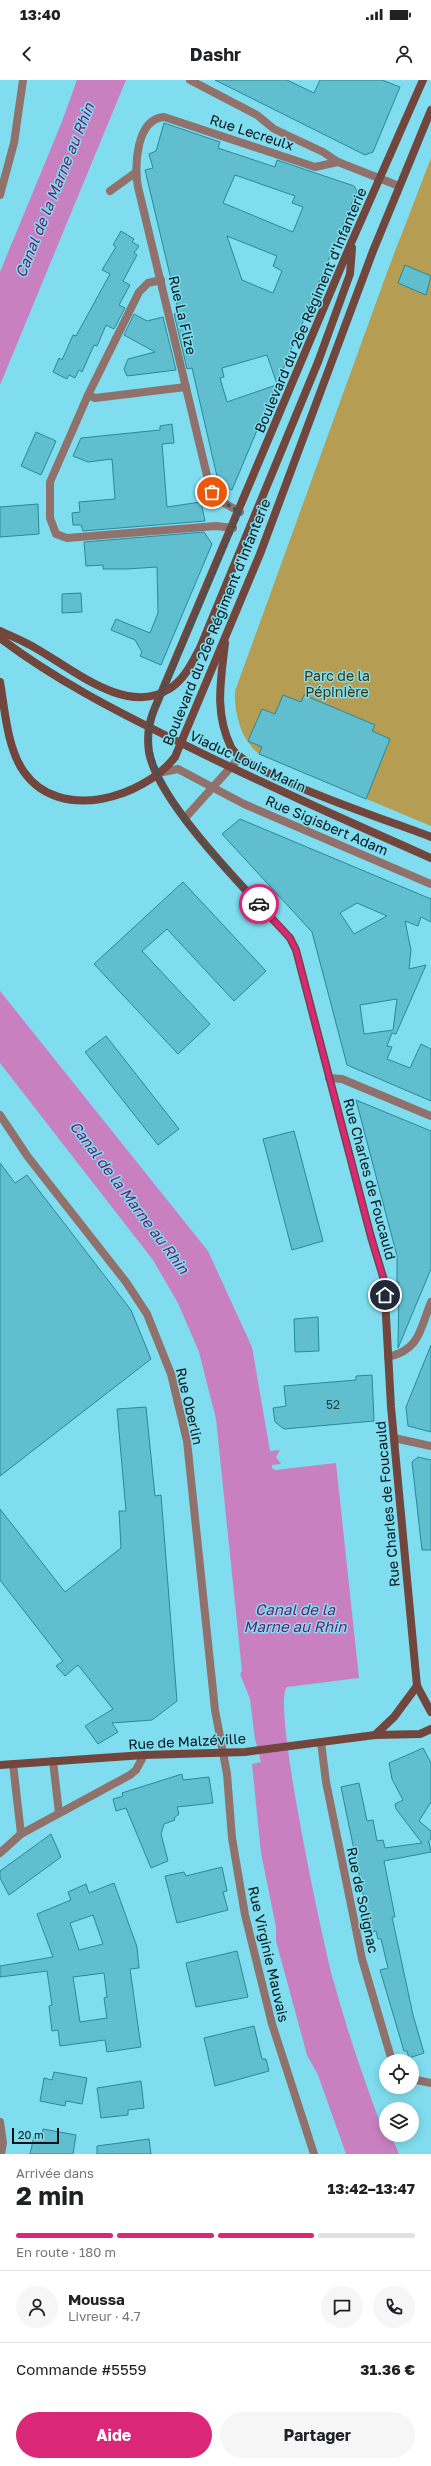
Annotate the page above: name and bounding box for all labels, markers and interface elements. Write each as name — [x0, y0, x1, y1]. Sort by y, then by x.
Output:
text: 13:40 — [20, 5, 61, 23]
icon: back — [16, 43, 38, 65]
text: Dashr — [190, 43, 241, 65]
icon: person — [393, 43, 415, 65]
water label: Canal de la Marne au Rhin — [11, 99, 98, 280]
street label: Rue Lecreulx — [208, 110, 296, 154]
street label: Boulevard du 26e Régiment d'Infanterie — [250, 185, 370, 435]
street label: Rue La Flize — [166, 274, 200, 356]
pin — [195, 475, 229, 509]
icon: bag — [201, 481, 223, 503]
street label: Boulevard du 26e Régiment d'Infanterie — [159, 496, 273, 748]
park label: Parc de la Pépinière — [304, 667, 370, 700]
street label: Viaduc Louis Marin — [187, 727, 309, 795]
street label: Rue Sigisbert Adam — [263, 791, 391, 859]
courier — [239, 884, 279, 924]
icon: car — [248, 893, 270, 915]
street label: Rue Charles de Foucauld — [340, 1096, 400, 1262]
water label: Canal de la Marne au Rhin — [67, 1117, 194, 1278]
pin — [368, 1278, 402, 1312]
icon: home — [374, 1284, 396, 1306]
street label: Rue Oberlin — [173, 1366, 207, 1446]
house number: 52 — [326, 1397, 340, 1412]
street label: Rue Charles de Foucauld — [371, 1420, 403, 1588]
water label: Canal de la Marne au Rhin — [244, 1600, 347, 1635]
street label: Rue de Malzéville — [128, 1729, 246, 1753]
street label: Rue de Solignac — [343, 1845, 383, 1955]
street label: Rue Virginie Mauvais — [245, 1884, 293, 2024]
map controls — [379, 2054, 419, 2142]
button: locate — [379, 2054, 419, 2094]
button: layers — [379, 2102, 419, 2142]
scale bar — [12, 2126, 59, 2145]
text: 20 m — [18, 2128, 44, 2141]
text: Arrivée dans — [16, 2165, 94, 2181]
text: 13:42–13:47 — [328, 2179, 415, 2197]
text: 2 min — [16, 2180, 84, 2211]
text: En route · 180 m — [16, 2244, 116, 2260]
button: person — [16, 2286, 58, 2328]
button: chat — [321, 2286, 363, 2328]
button: phone — [373, 2286, 415, 2328]
text: Moussa — [68, 2290, 125, 2308]
text: Livreur · 4.7 — [68, 2308, 141, 2324]
text: Commande #5559 — [16, 2360, 147, 2378]
text: 31.36 € — [360, 2360, 415, 2378]
button: Aide — [16, 2412, 212, 2458]
button: Partager — [220, 2412, 415, 2458]

